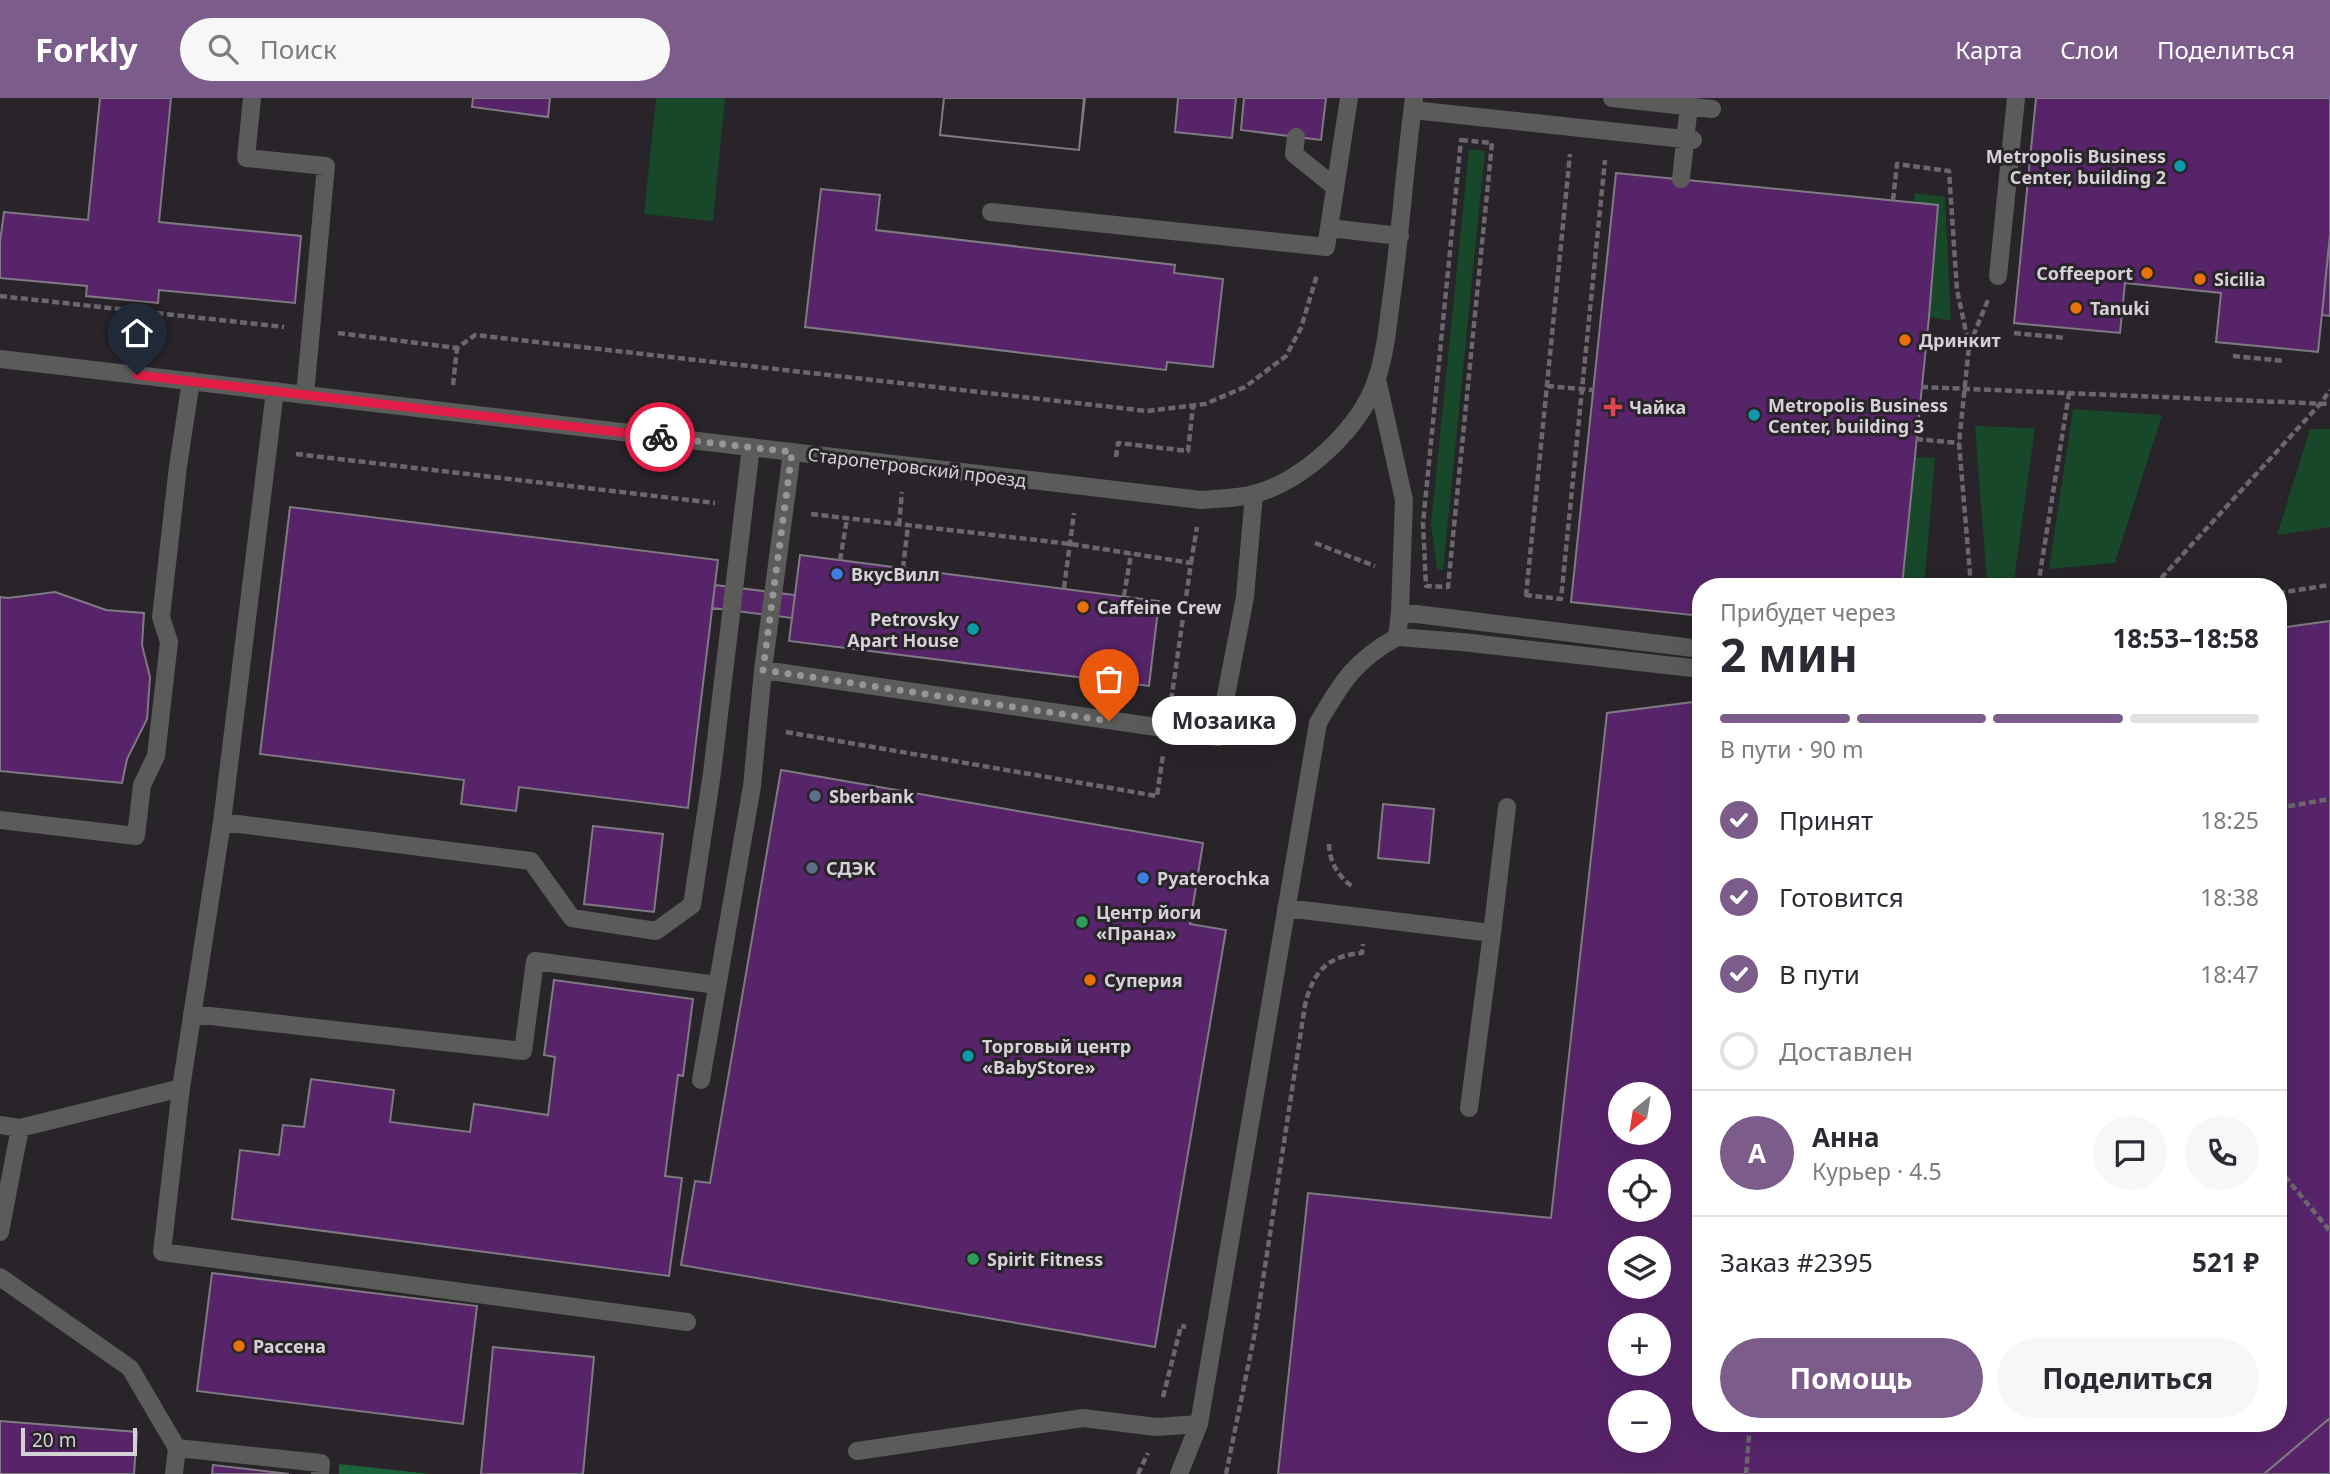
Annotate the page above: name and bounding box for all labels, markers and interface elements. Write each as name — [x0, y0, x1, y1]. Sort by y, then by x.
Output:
search box — [180, 18, 670, 81]
text: Forkly — [35, 27, 138, 72]
icon: search — [204, 30, 242, 68]
text: Поиск — [260, 31, 337, 67]
text: Карта — [1955, 33, 2022, 66]
text: Слои — [2060, 33, 2119, 66]
text: Поделиться — [2157, 33, 2295, 66]
place label: Metropolis Business Center, building 2 — [1986, 144, 2166, 189]
marker: Metropolis Business Center, building 2 — [2172, 158, 2188, 174]
place label: Coffeeport — [2036, 261, 2133, 285]
marker: Coffeeport — [2139, 265, 2155, 281]
place label: Sicilia — [2214, 267, 2266, 291]
marker: Sicilia — [2192, 271, 2208, 287]
place label: Tanuki — [2090, 296, 2150, 320]
marker: Tanuki — [2068, 300, 2084, 316]
pin — [107, 303, 167, 375]
icon: home — [118, 314, 156, 352]
place label: Дринкит — [1919, 328, 2001, 352]
marker: Дринкит — [1897, 332, 1913, 348]
place label: Metropolis Business Center, building 3 — [1768, 393, 1948, 438]
place label: Чайка — [1629, 395, 1686, 419]
marker: Чайка — [1603, 397, 1623, 417]
courier — [625, 402, 695, 472]
marker: Metropolis Business Center, building 3 — [1746, 407, 1762, 423]
icon: bike — [641, 418, 679, 456]
street label: Старопетровский проезд — [806, 442, 1028, 492]
place label: ВкусВилл — [851, 562, 940, 586]
marker: ВкусВилл — [829, 566, 845, 582]
place label: Caffeine Crew — [1097, 595, 1222, 619]
text: Прибудет через — [1720, 596, 1896, 628]
marker: Caffeine Crew — [1075, 599, 1091, 615]
place label: Petrovsky Apart House — [847, 607, 960, 652]
text: 18:53–18:58 — [2112, 620, 2259, 656]
marker: Petrovsky Apart House — [965, 621, 981, 637]
text: 2 мин — [1720, 623, 1858, 685]
pin — [1079, 649, 1139, 721]
icon: bag — [1090, 660, 1128, 698]
callout: Мозаика — [1151, 696, 1294, 746]
text: Мозаика — [1172, 704, 1276, 736]
text: В пути · 90 m — [1720, 733, 1863, 765]
place label: Sberbank — [829, 784, 915, 808]
marker: Sberbank — [807, 788, 823, 804]
icon: check — [1720, 801, 1758, 839]
text: Принят — [1779, 802, 1873, 838]
text: 18:25 — [2200, 804, 2259, 836]
place label: СДЭК — [826, 856, 876, 880]
marker: СДЭК — [804, 860, 820, 876]
place label: Pyaterochka — [1157, 866, 1270, 890]
marker: Pyaterochka — [1135, 870, 1151, 886]
icon: check — [1720, 878, 1758, 916]
text: Готовится — [1779, 879, 1904, 915]
text: 18:38 — [2200, 881, 2259, 913]
place label: Центр йоги «Прана» — [1096, 900, 1201, 945]
marker: Центр йоги «Прана» — [1074, 914, 1090, 930]
icon: check — [1720, 955, 1758, 993]
text: В пути — [1779, 956, 1860, 992]
text: 18:47 — [2200, 958, 2259, 990]
place label: Суперия — [1104, 968, 1183, 992]
marker: Суперия — [1082, 972, 1098, 988]
text: Доставлен — [1779, 1033, 1913, 1069]
place label: Торговый центр «BabyStore» — [982, 1034, 1131, 1079]
marker: Торговый центр «BabyStore» — [960, 1048, 976, 1064]
north arrow — [1608, 1082, 1671, 1144]
map controls — [1608, 1082, 1671, 1453]
button: chat — [2093, 1116, 2167, 1190]
button: phone — [2185, 1116, 2259, 1190]
text: Анна — [1812, 1119, 1880, 1155]
text: А — [1748, 1135, 1766, 1171]
text: Курьер · 4.5 — [1812, 1155, 1942, 1187]
button: locate — [1608, 1159, 1671, 1222]
button: layers — [1608, 1236, 1671, 1299]
text: Заказ #2395 — [1720, 1244, 1873, 1280]
text: 521 ₽ — [2192, 1244, 2259, 1280]
place label: Spirit Fitness — [987, 1247, 1103, 1271]
marker: Spirit Fitness — [965, 1251, 981, 1267]
button: + — [1608, 1313, 1671, 1376]
place label: Рассена — [253, 1334, 326, 1358]
marker: Рассена — [231, 1338, 247, 1354]
button: Помощь — [1720, 1338, 1983, 1418]
button: Поделиться — [1997, 1338, 2259, 1418]
button: − — [1608, 1390, 1671, 1453]
scale bar — [21, 1425, 136, 1457]
text: 20 m — [32, 1427, 76, 1453]

